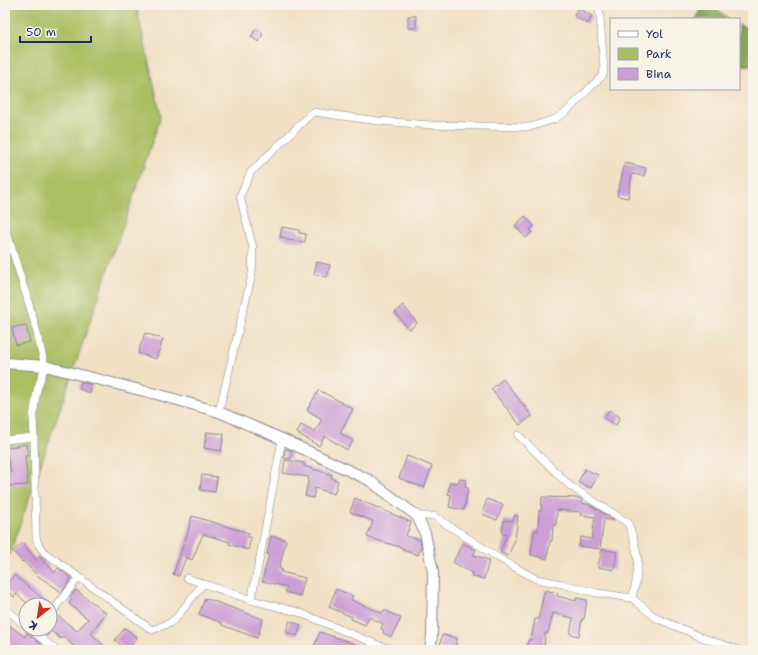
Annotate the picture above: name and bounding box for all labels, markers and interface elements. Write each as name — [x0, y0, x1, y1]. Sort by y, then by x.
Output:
scale bar — [20, 18, 91, 44]
legend — [610, 18, 740, 90]
text: 50 m — [26, 24, 56, 40]
text: Yol — [646, 26, 663, 42]
text: Park — [646, 46, 672, 62]
text: Bina — [646, 66, 672, 82]
north arrow — [18, 597, 58, 637]
text: K — [26, 617, 40, 634]

